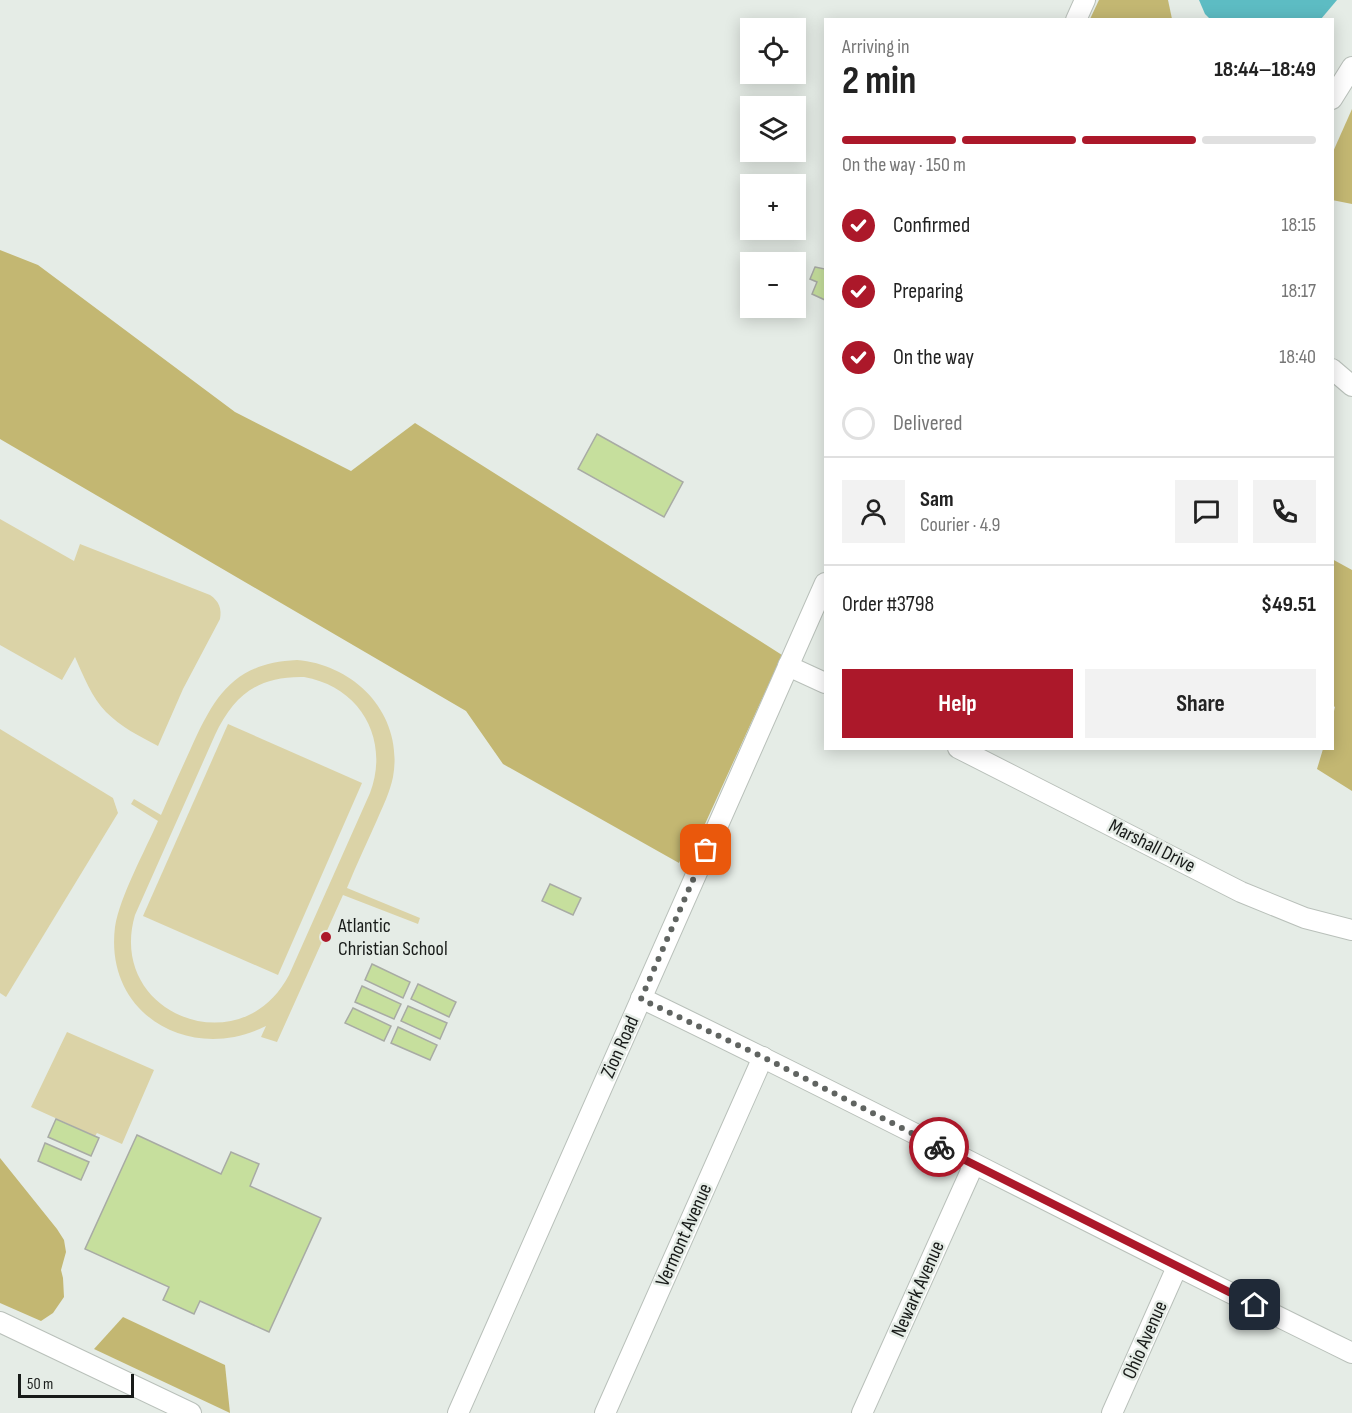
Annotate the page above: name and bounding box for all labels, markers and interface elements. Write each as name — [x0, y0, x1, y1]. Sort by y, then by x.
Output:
map controls — [740, 18, 806, 318]
button: locate — [740, 18, 806, 84]
text: Arriving in — [842, 35, 910, 59]
text: 18:44–18:49 — [1214, 56, 1316, 83]
text: 2 min — [842, 58, 916, 105]
button: layers — [740, 96, 806, 162]
text: On the way · 150 m — [842, 153, 966, 177]
button: + — [740, 174, 806, 240]
icon: check — [842, 209, 875, 242]
text: Confirmed — [893, 212, 970, 239]
text: 18:15 — [1281, 213, 1316, 237]
button: − — [740, 252, 806, 318]
icon: check — [842, 275, 875, 308]
text: Preparing — [893, 278, 963, 305]
text: 18:17 — [1282, 279, 1316, 303]
icon: check — [842, 341, 875, 374]
text: On the way — [893, 344, 974, 371]
text: 18:40 — [1279, 345, 1316, 369]
text: Delivered — [893, 410, 962, 437]
button: person — [842, 480, 905, 543]
button: chat — [1175, 480, 1238, 543]
button: phone — [1253, 480, 1316, 543]
text: Sam — [920, 486, 954, 513]
text: Courier · 4.9 — [920, 513, 1000, 537]
text: Order #3798 — [842, 591, 934, 618]
text: $49.51 — [1261, 591, 1316, 618]
button: Help — [842, 669, 1073, 738]
button: Share — [1085, 669, 1316, 738]
street label: Marshall Drive — [1105, 814, 1199, 878]
pin — [680, 824, 731, 875]
icon: bag — [689, 833, 722, 866]
place label: Atlantic Christian School — [337, 914, 448, 961]
marker: Atlantic Christian School — [319, 930, 333, 944]
street label: Zion Road — [596, 1012, 644, 1082]
courier — [909, 1117, 969, 1177]
icon: bike — [923, 1131, 956, 1164]
street label: Vermont Avenue — [651, 1180, 717, 1290]
street label: Newark Avenue — [886, 1237, 950, 1341]
pin — [1229, 1279, 1280, 1330]
icon: home — [1238, 1288, 1271, 1321]
street label: Ohio Avenue — [1117, 1297, 1173, 1383]
scale bar — [18, 1371, 134, 1398]
text: 50 m — [27, 1375, 53, 1394]

